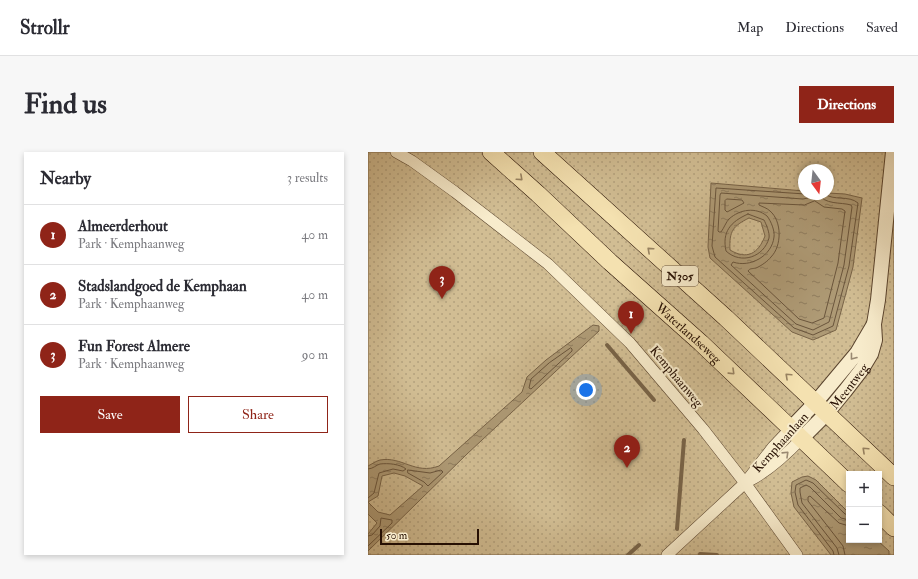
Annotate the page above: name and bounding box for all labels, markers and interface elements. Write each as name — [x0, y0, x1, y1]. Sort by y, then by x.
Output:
text: Strollr — [20, 16, 70, 40]
text: Map — [737, 19, 763, 36]
text: Directions — [785, 19, 844, 36]
text: Saved — [866, 19, 898, 36]
button: Directions — [799, 86, 894, 123]
text: Find us — [24, 87, 107, 122]
north arrow — [798, 164, 834, 200]
text: Nearby — [40, 168, 91, 189]
text: 3 results — [287, 170, 328, 186]
one-way arrow — [515, 173, 522, 180]
text: Almeerderhout — [78, 217, 168, 236]
text: 1 — [51, 227, 55, 243]
text: 40 m — [302, 227, 328, 243]
text: Park · Kemphaanweg — [78, 236, 184, 252]
one-way arrow — [648, 248, 655, 255]
pin: 3 — [429, 266, 455, 299]
road number: N305 — [662, 266, 698, 286]
text: Stadslandgoed de Kemphaan — [78, 277, 247, 296]
text: 2 — [50, 287, 56, 303]
text: 40 m — [302, 287, 328, 303]
text: Park · Kemphaanweg — [78, 296, 184, 312]
street label: Waterlandseweg — [651, 299, 725, 368]
pin: 1 — [618, 301, 644, 334]
text: Fun Forest Almere — [78, 337, 190, 356]
street label: Kemphaanweg — [645, 343, 707, 411]
text: 3 — [51, 347, 56, 363]
text: 90 m — [302, 347, 328, 363]
one-way arrow — [851, 353, 858, 360]
text: Park · Kemphaanweg — [78, 356, 184, 372]
street label: Meentweg — [826, 360, 873, 413]
one-way arrow — [727, 368, 735, 375]
one-way arrow — [785, 373, 793, 380]
your location — [576, 380, 596, 400]
button: Save — [40, 396, 180, 433]
button: Share — [188, 396, 328, 433]
street label: Kemphaanlaan — [749, 409, 813, 477]
pin: 2 — [614, 435, 640, 468]
one-way arrow — [863, 448, 870, 455]
one-way arrow — [781, 452, 789, 459]
map controls — [846, 471, 882, 543]
button: + — [846, 471, 882, 507]
button: − — [846, 507, 882, 543]
scale bar — [380, 527, 479, 546]
text: 50 m — [386, 529, 407, 542]

